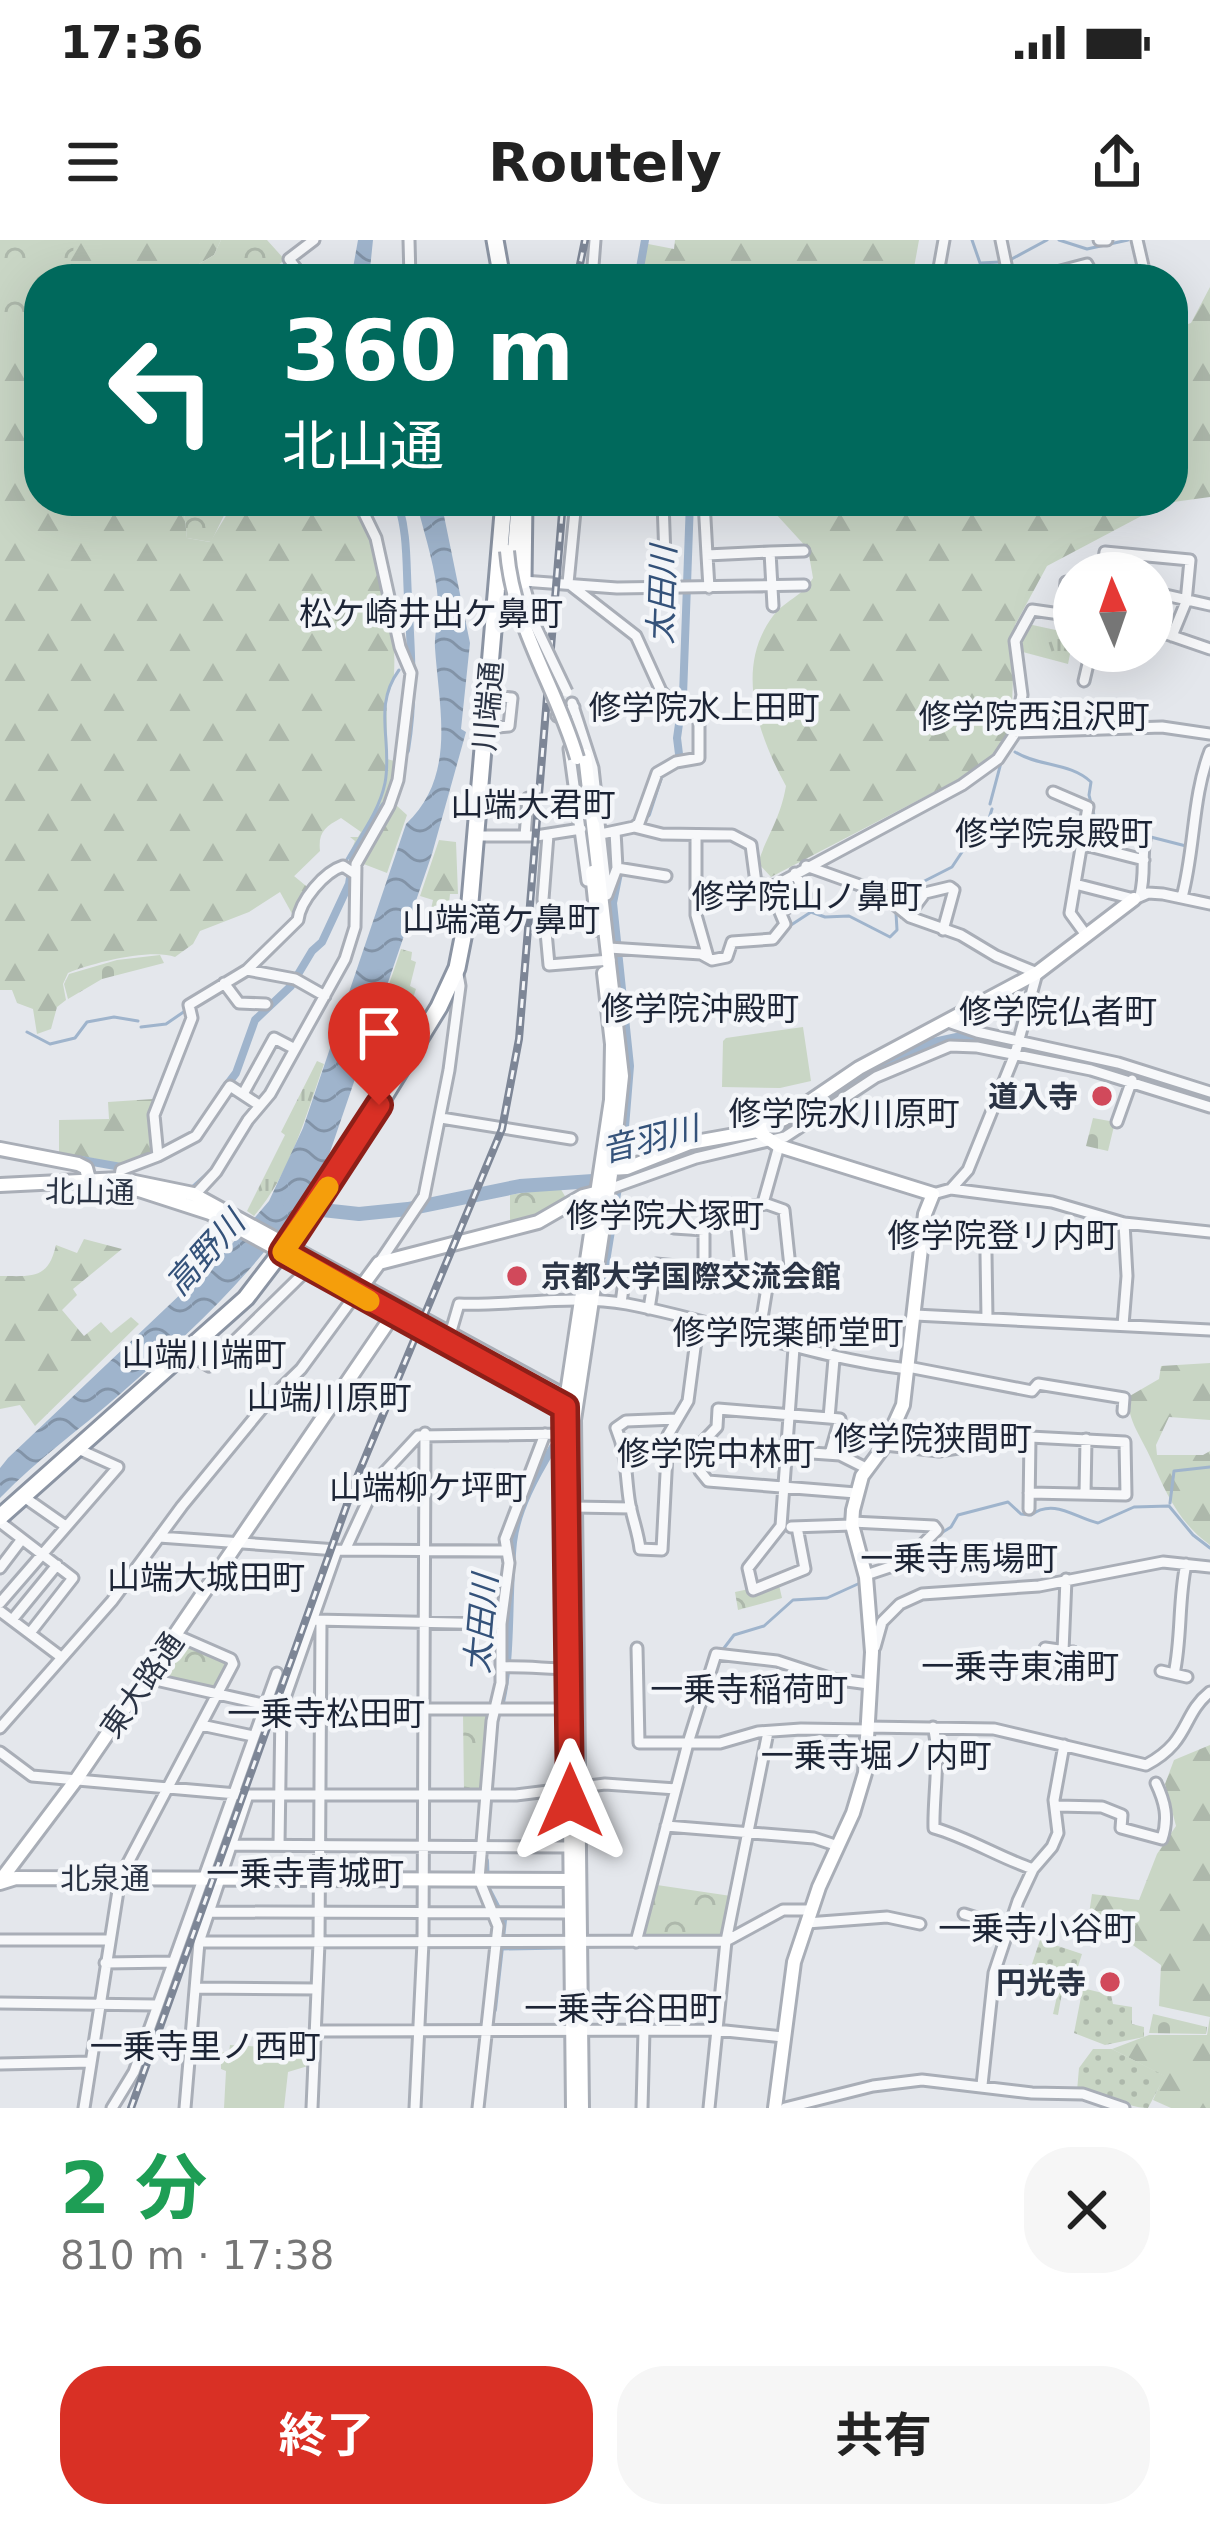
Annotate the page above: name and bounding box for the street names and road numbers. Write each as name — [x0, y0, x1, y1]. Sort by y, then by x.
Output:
street label: 川端通 — [467, 660, 509, 752]
street label: 北山通 — [45, 1174, 135, 1210]
street label: 東大路通 — [93, 1626, 191, 1744]
street label: 北泉通 — [60, 1861, 150, 1896]

